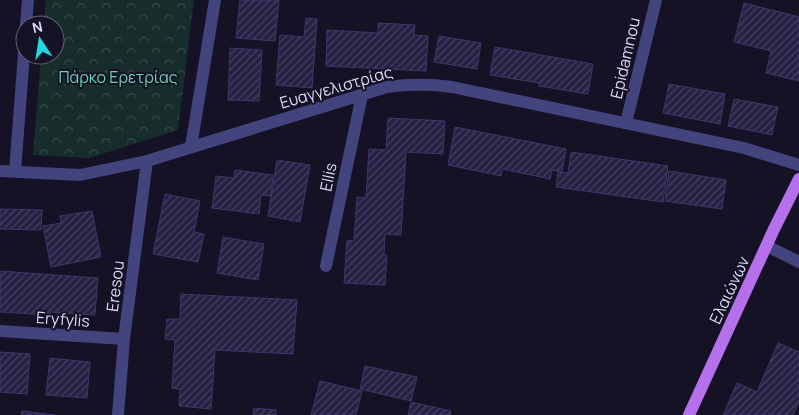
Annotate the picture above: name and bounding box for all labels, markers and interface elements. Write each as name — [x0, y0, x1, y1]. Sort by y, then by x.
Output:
north arrow — [15, 15, 65, 65]
street label: Epidamnou — [605, 15, 645, 101]
text: N — [30, 16, 44, 37]
street label: Ευαγγελιστρίας — [277, 60, 395, 114]
park label: Πάρκο Ερετρίας — [58, 66, 178, 88]
street label: Ellis — [314, 161, 342, 193]
street label: Ελαιώνων — [704, 253, 754, 327]
street label: Eresou — [101, 259, 129, 313]
street label: Eryfylis — [35, 306, 91, 332]

